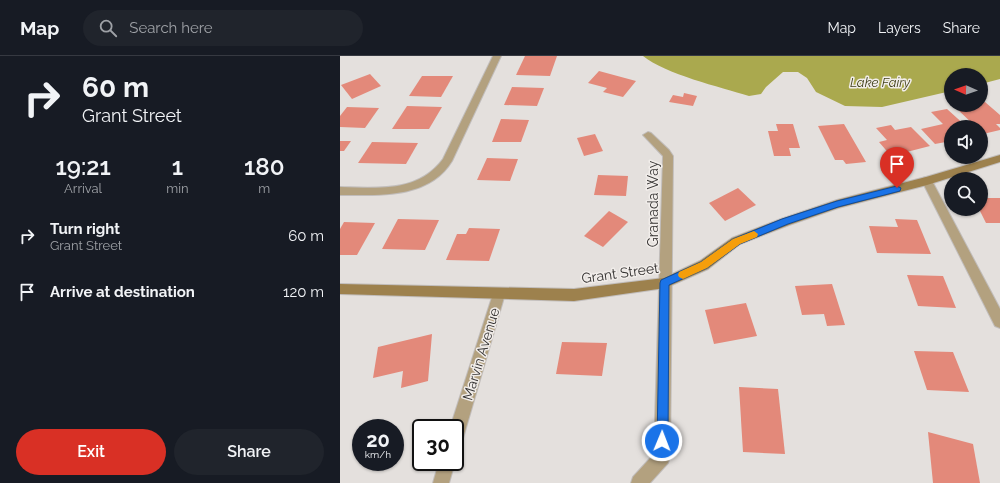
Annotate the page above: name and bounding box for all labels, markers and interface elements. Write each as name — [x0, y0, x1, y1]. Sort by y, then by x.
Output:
search box — [83, 10, 363, 46]
text: Map — [20, 17, 59, 39]
icon: search — [97, 17, 119, 39]
text: Search here — [129, 19, 213, 37]
text: Map — [828, 20, 856, 36]
text: Layers — [878, 20, 921, 36]
text: Share — [943, 20, 980, 36]
north arrow — [944, 68, 988, 112]
map controls — [944, 68, 988, 216]
text: 60 m — [82, 71, 149, 104]
icon: right — [16, 72, 68, 124]
water label: Lake Fairy — [850, 75, 911, 90]
text: Grant Street — [82, 105, 182, 126]
button: sound — [944, 120, 988, 164]
pin — [880, 147, 914, 188]
text: 19:21 — [55, 152, 111, 181]
text: 1 — [172, 152, 183, 181]
text: 180 — [244, 152, 285, 181]
icon: arrive — [886, 153, 908, 175]
street label: Granada Way — [645, 160, 661, 247]
button: search — [944, 172, 988, 216]
text: Arrival — [64, 181, 102, 196]
text: min — [166, 181, 189, 196]
text: m — [258, 181, 270, 196]
text: Turn right — [50, 220, 120, 238]
icon: right — [16, 225, 38, 247]
text: 60 m — [288, 227, 324, 245]
text: Grant Street — [50, 238, 122, 253]
street label: Grant Street — [580, 260, 660, 286]
icon: arrive — [16, 281, 38, 303]
text: Arrive at destination — [50, 283, 195, 301]
text: 120 m — [283, 283, 324, 301]
street label: Marvin Avenue — [459, 306, 503, 402]
speed limit sign: 30 — [412, 419, 464, 471]
position arrow — [641, 420, 683, 462]
text: 20 — [366, 428, 390, 452]
button: Exit — [16, 429, 166, 475]
button: Share — [174, 429, 324, 475]
text: km/h — [365, 449, 391, 460]

